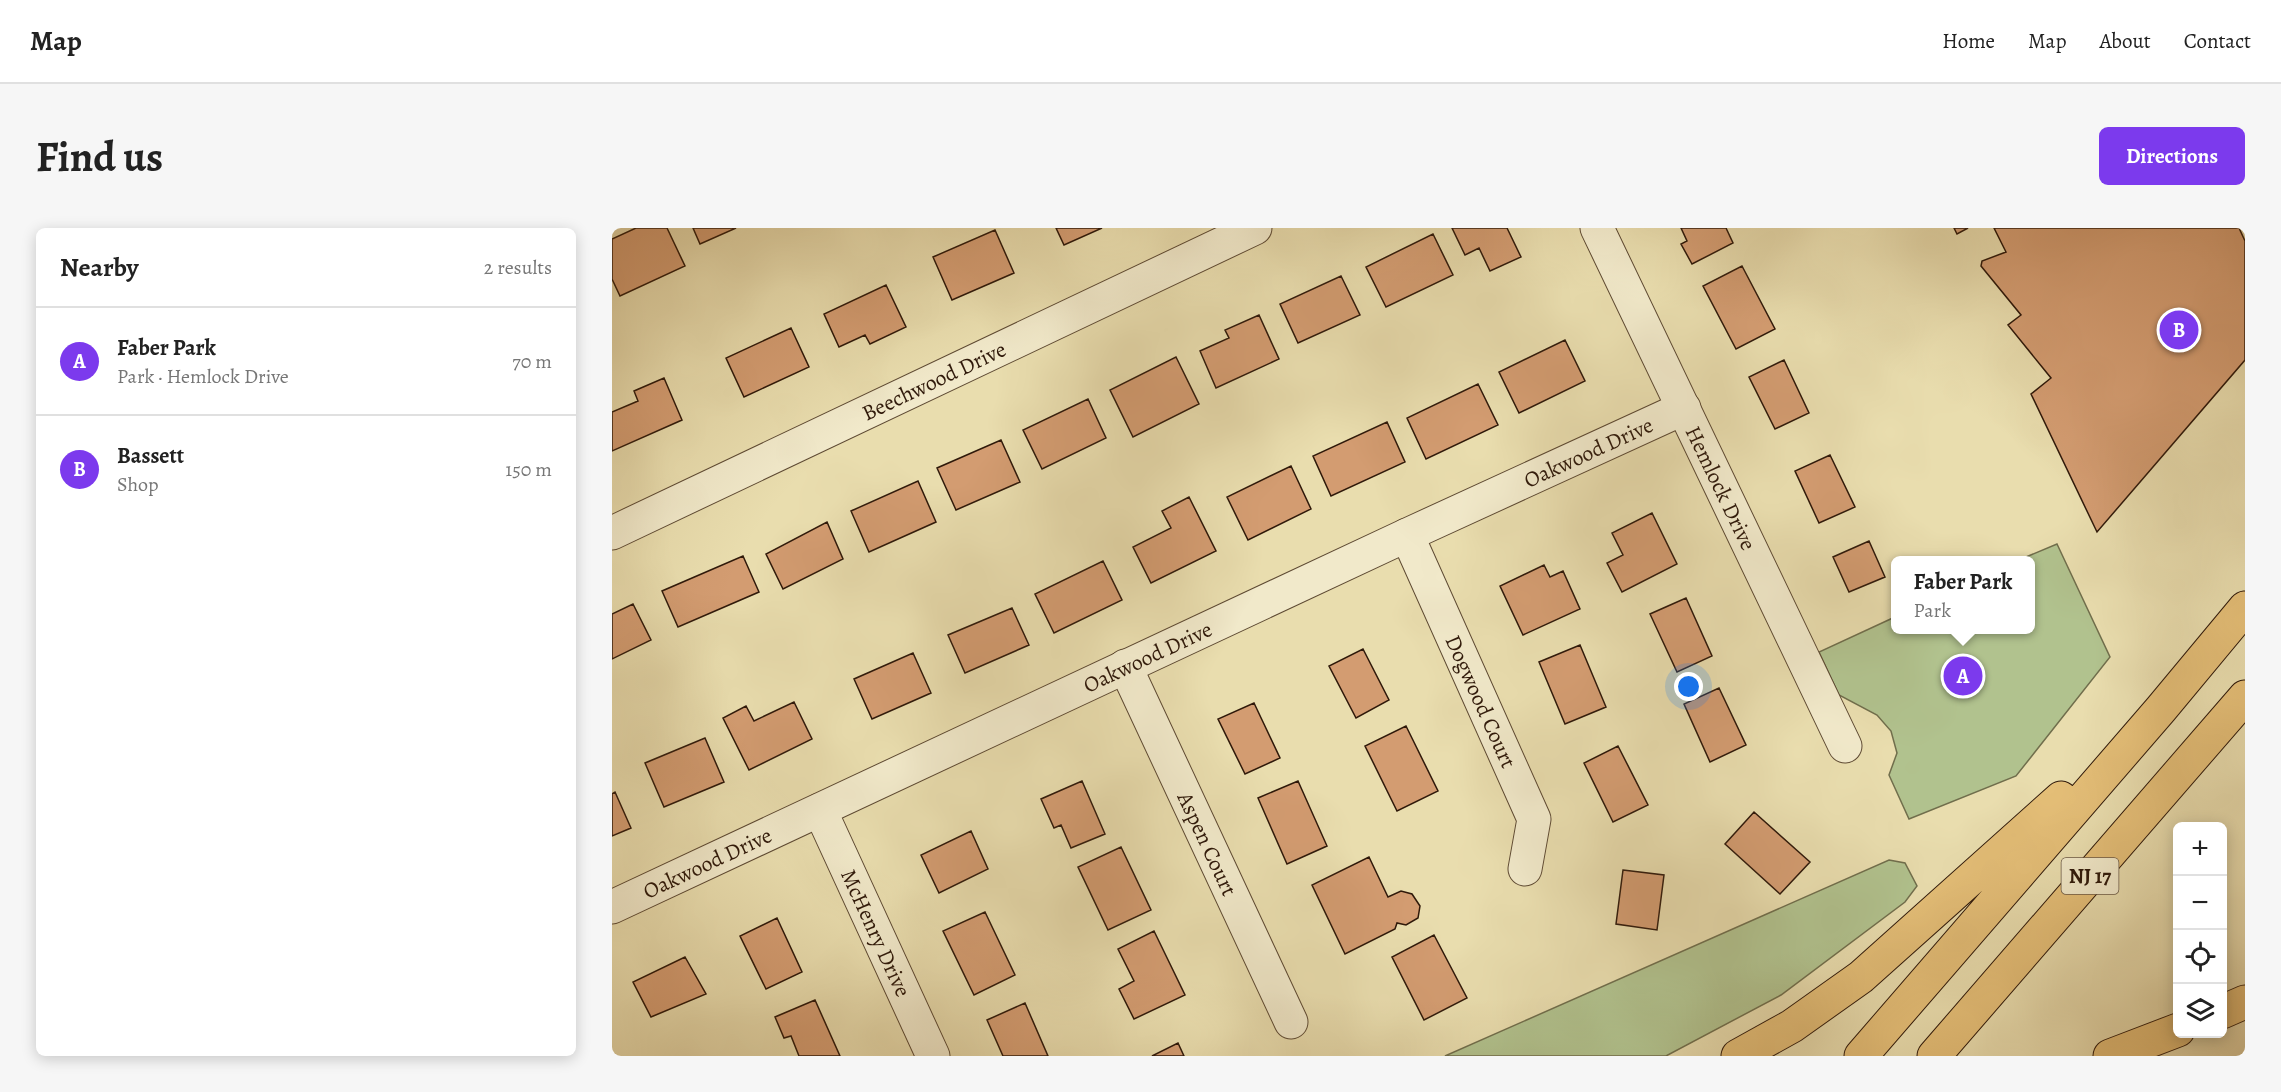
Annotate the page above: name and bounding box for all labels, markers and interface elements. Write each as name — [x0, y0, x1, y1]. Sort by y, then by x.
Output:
text: Map — [30, 22, 82, 60]
text: Home — [1942, 27, 1995, 55]
text: Map — [2028, 27, 2066, 55]
text: About — [2099, 27, 2151, 55]
text: Contact — [2184, 27, 2251, 55]
button: Directions — [2099, 127, 2245, 185]
text: Find us — [36, 128, 163, 185]
text: Nearby — [60, 250, 139, 285]
text: 2 results — [484, 254, 552, 281]
pin: B — [2160, 308, 2198, 352]
text: Faber Park — [117, 333, 216, 363]
street label: Beechwood Drive — [857, 334, 1011, 428]
text: A — [73, 348, 86, 375]
text: 70 m — [512, 348, 552, 375]
text: Park · Hemlock Drive — [117, 363, 289, 390]
street label: Oakwood Drive — [1519, 410, 1658, 495]
street label: Hemlock Drive — [1678, 421, 1763, 555]
text: Bassett — [117, 441, 184, 471]
text: B — [73, 456, 86, 483]
text: 150 m — [505, 456, 552, 483]
text: Shop — [117, 471, 159, 498]
popup — [1891, 556, 2035, 634]
text: Faber Park — [1914, 567, 2012, 597]
text: Park — [1914, 597, 1951, 624]
street label: Oakwood Drive — [1078, 614, 1217, 701]
street label: Dogwood Court — [1438, 630, 1523, 773]
pin: A — [1944, 654, 1982, 698]
your location — [1674, 672, 1703, 701]
street label: Aspen Court — [1169, 786, 1244, 901]
street label: Oakwood Drive — [638, 820, 777, 906]
map controls — [2173, 822, 2227, 1038]
button: + — [2173, 822, 2227, 876]
road number: NJ 17 — [2062, 858, 2118, 894]
street label: McHenry Drive — [833, 864, 918, 1002]
button: − — [2173, 876, 2227, 930]
button: locate — [2173, 930, 2227, 984]
button: layers — [2173, 984, 2227, 1038]

